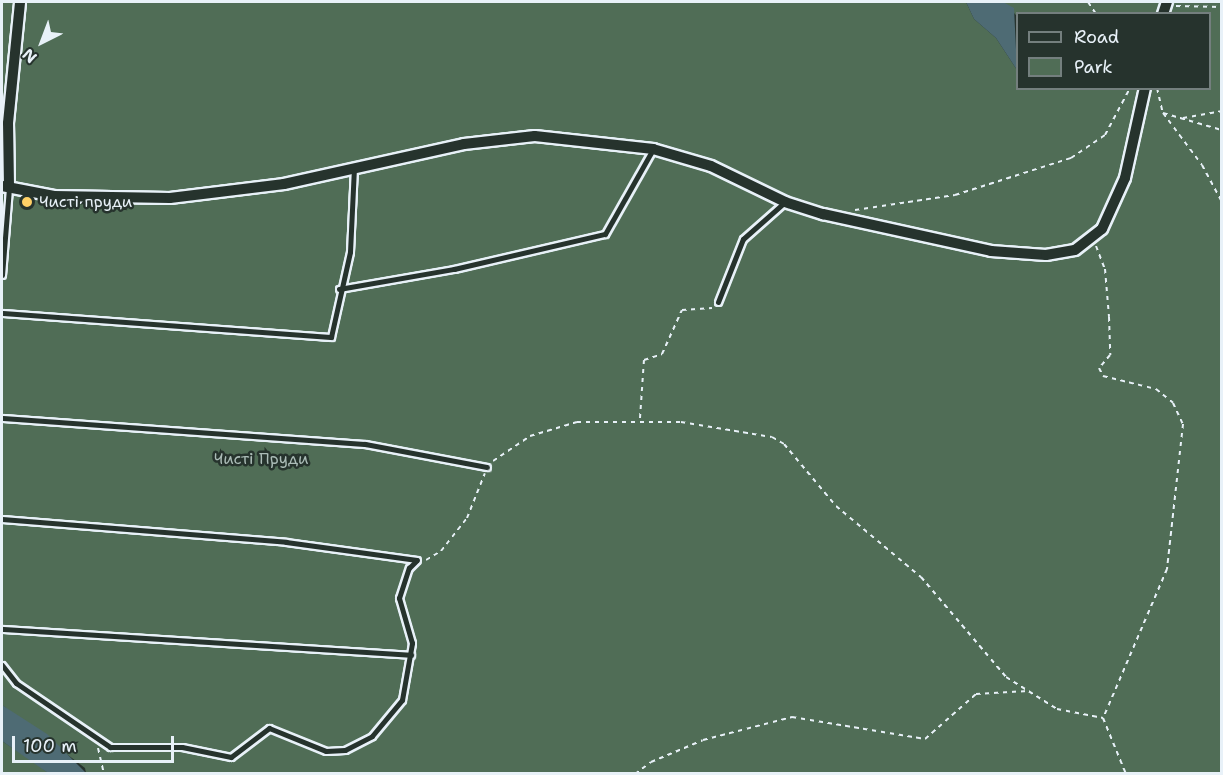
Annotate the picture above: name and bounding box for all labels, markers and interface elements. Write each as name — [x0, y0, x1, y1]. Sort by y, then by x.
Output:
north arrow — [12, 12, 72, 72]
legend — [1016, 12, 1211, 90]
text: Road — [1074, 25, 1119, 49]
text: N — [18, 44, 41, 68]
text: Park — [1074, 55, 1113, 79]
place label: Чисті пруди — [39, 192, 132, 212]
marker: Чисті пруди — [20, 195, 34, 209]
park label: Чисті Пруди — [214, 449, 308, 469]
scale bar — [15, 724, 177, 762]
text: 100 m — [23, 734, 77, 758]

